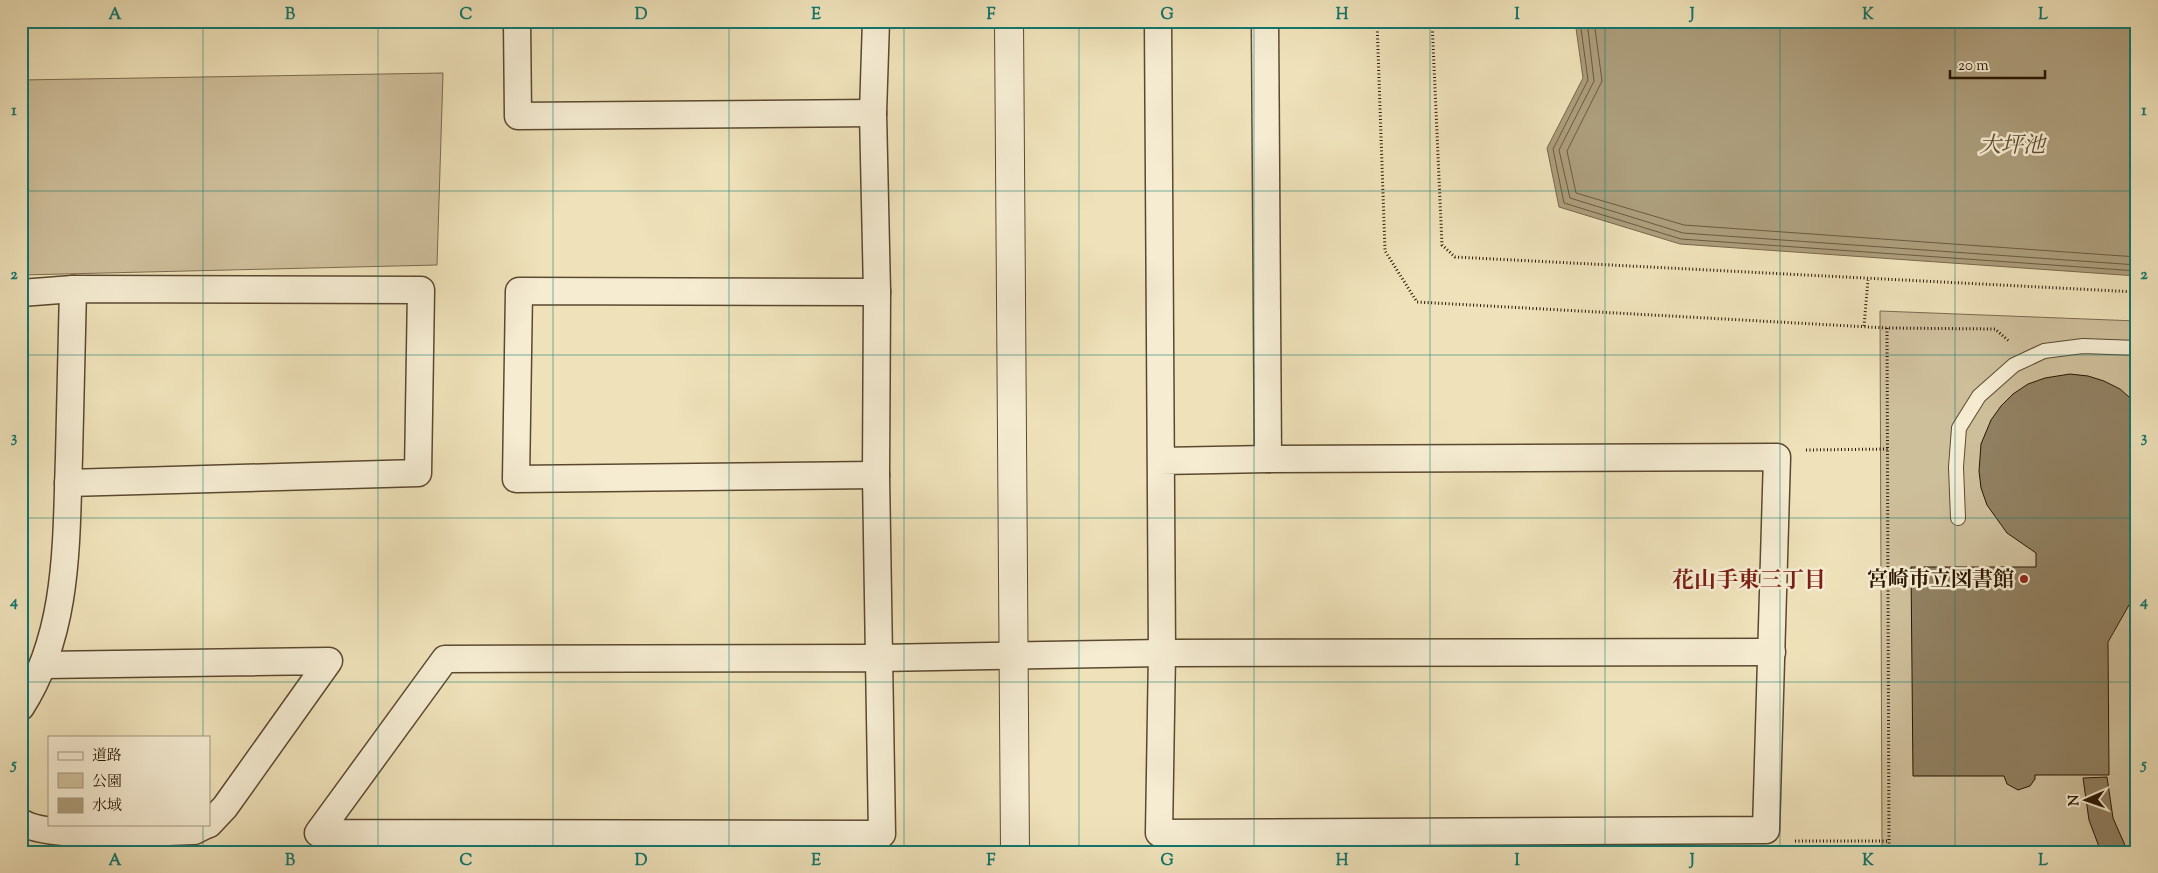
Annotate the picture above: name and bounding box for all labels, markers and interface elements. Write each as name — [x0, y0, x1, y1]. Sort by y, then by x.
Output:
text: A — [109, 4, 122, 27]
text: B — [285, 4, 295, 27]
text: C — [460, 4, 473, 27]
text: D — [635, 4, 648, 27]
text: E — [811, 4, 821, 27]
text: F — [987, 4, 996, 27]
text: G — [1160, 4, 1174, 27]
text: H — [1336, 4, 1349, 27]
text: I — [1514, 4, 1520, 27]
text: J — [1688, 4, 1695, 27]
text: K — [1862, 4, 1874, 27]
text: L — [2038, 4, 2048, 27]
scale bar — [1950, 48, 2046, 80]
text: 20 m — [1958, 56, 1989, 77]
text: 1 — [11, 100, 17, 123]
text: 1 — [2141, 100, 2147, 123]
water label: 大坪池 — [1979, 131, 2048, 163]
text: 2 — [10, 264, 18, 287]
text: 2 — [2140, 264, 2148, 287]
text: 3 — [11, 427, 18, 450]
text: 3 — [2141, 427, 2148, 450]
district label: 花山手東三丁目 — [1672, 566, 1826, 598]
place label: 宮崎市立図書館 — [1867, 566, 2014, 596]
marker: 宮崎市立図書館 — [2018, 573, 2030, 585]
text: 4 — [9, 591, 18, 614]
text: 4 — [2139, 591, 2148, 614]
legend — [48, 736, 210, 826]
text: 道路 — [92, 746, 122, 767]
text: 5 — [9, 754, 17, 777]
text: 5 — [2139, 754, 2147, 777]
text: 公園 — [92, 772, 122, 793]
north arrow — [2060, 776, 2110, 826]
text: N — [2065, 794, 2085, 806]
text: 水域 — [92, 796, 122, 817]
text: A — [109, 850, 122, 873]
text: B — [285, 850, 295, 873]
text: C — [460, 850, 473, 873]
text: D — [635, 850, 648, 873]
text: E — [811, 850, 821, 873]
text: F — [987, 850, 996, 873]
text: G — [1160, 850, 1174, 873]
text: H — [1336, 850, 1349, 873]
text: I — [1514, 850, 1520, 873]
text: J — [1688, 850, 1695, 873]
text: K — [1862, 850, 1874, 873]
text: L — [2038, 850, 2048, 873]

